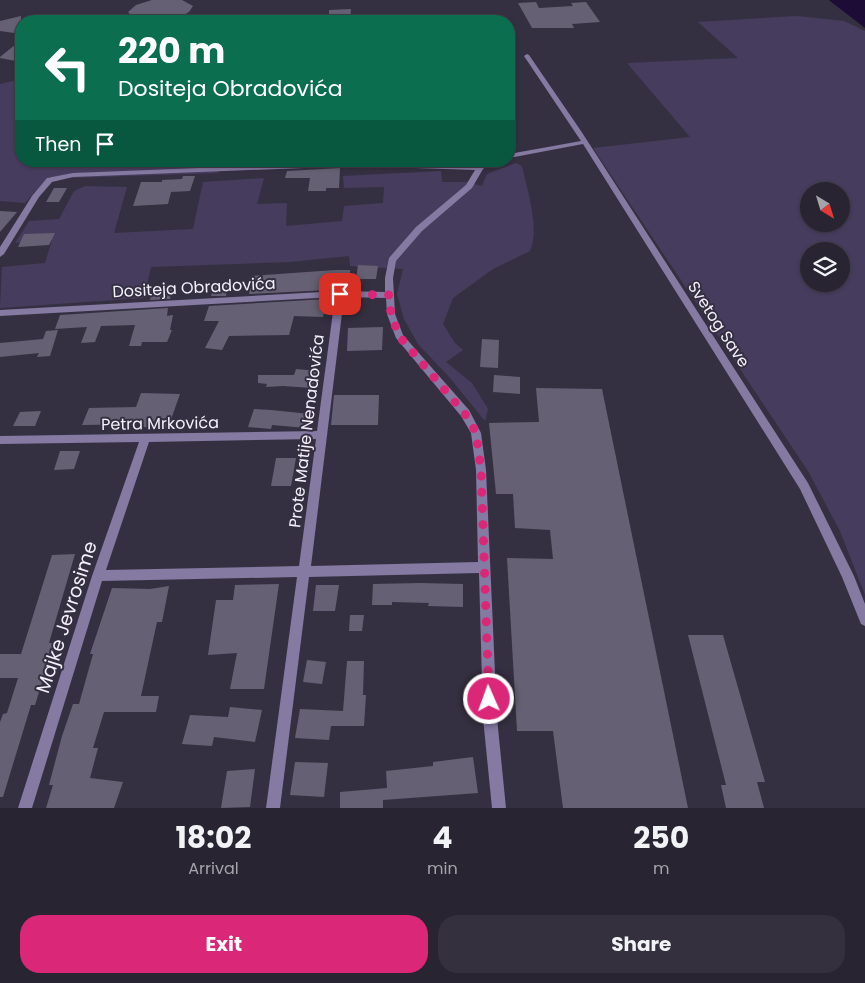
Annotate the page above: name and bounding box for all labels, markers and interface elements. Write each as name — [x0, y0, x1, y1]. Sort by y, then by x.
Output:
text: 220 m — [118, 26, 225, 75]
icon: left — [35, 35, 100, 100]
text: Dositeja Obradovića — [118, 73, 343, 104]
icon: arrive — [91, 130, 119, 158]
text: Then — [35, 131, 81, 158]
north arrow — [800, 182, 850, 232]
map controls — [800, 182, 850, 292]
button: layers — [800, 242, 850, 292]
street label: Dositeja Obradovića — [112, 272, 276, 303]
pin — [319, 273, 361, 315]
street label: Svetog Save — [682, 277, 755, 372]
icon: arrive — [326, 280, 354, 308]
street label: Prote Matije Nenadovića — [283, 333, 330, 529]
street label: Petra Mrkovića — [101, 411, 219, 436]
street label: Majke Jevrosime — [29, 538, 104, 697]
position arrow — [462, 672, 514, 724]
text: 18:02 — [176, 816, 251, 859]
text: 4 — [432, 816, 453, 859]
text: 250 — [633, 816, 689, 859]
text: Arrival — [188, 857, 239, 880]
text: min — [427, 857, 458, 880]
text: m — [653, 857, 670, 880]
button: Exit — [20, 915, 428, 973]
button: Share — [438, 915, 845, 973]

